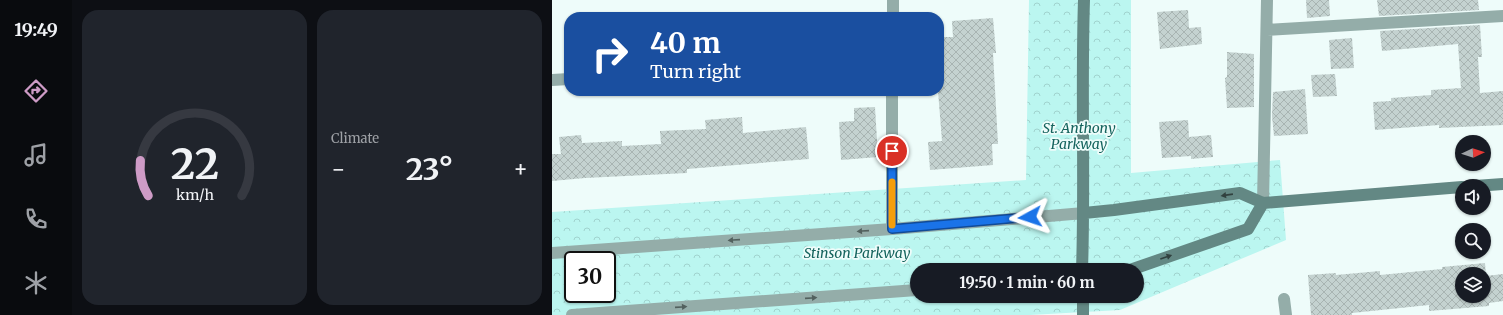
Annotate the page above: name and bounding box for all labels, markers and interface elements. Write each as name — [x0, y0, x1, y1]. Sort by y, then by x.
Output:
text: 19:49 — [14, 18, 58, 41]
text: 40 m — [650, 25, 721, 61]
icon: right — [584, 28, 636, 80]
text: Turn right — [650, 60, 741, 83]
icon: directions — [22, 77, 50, 105]
park label: St. Anthony Parkway — [1042, 119, 1116, 153]
text: Climate — [331, 130, 379, 147]
pin — [875, 134, 909, 168]
north arrow — [1455, 135, 1491, 171]
map controls — [1455, 135, 1491, 303]
text: 22 — [170, 137, 219, 189]
icon: arrive — [881, 140, 903, 162]
icon: music — [22, 141, 50, 169]
text: 23° — [406, 150, 453, 188]
text: − — [331, 155, 346, 183]
text: + — [513, 155, 528, 183]
button: sound — [1455, 179, 1491, 215]
text: km/h — [176, 185, 214, 203]
one-way arrow — [1220, 192, 1233, 198]
position arrow — [1009, 196, 1051, 238]
icon: phone — [22, 205, 50, 233]
button: search — [1455, 223, 1491, 259]
one-way arrow — [857, 227, 870, 234]
one-way arrow — [728, 237, 740, 244]
park label: Stinson Parkway — [804, 244, 911, 262]
speed limit sign: 30 — [564, 251, 616, 303]
one-way arrow — [1161, 254, 1173, 260]
button: layers — [1455, 267, 1491, 303]
icon: climate — [22, 269, 50, 297]
text: 19:50 · 1 min · 60 m — [959, 273, 1095, 292]
one-way arrow — [804, 295, 817, 301]
one-way arrow — [675, 304, 687, 311]

